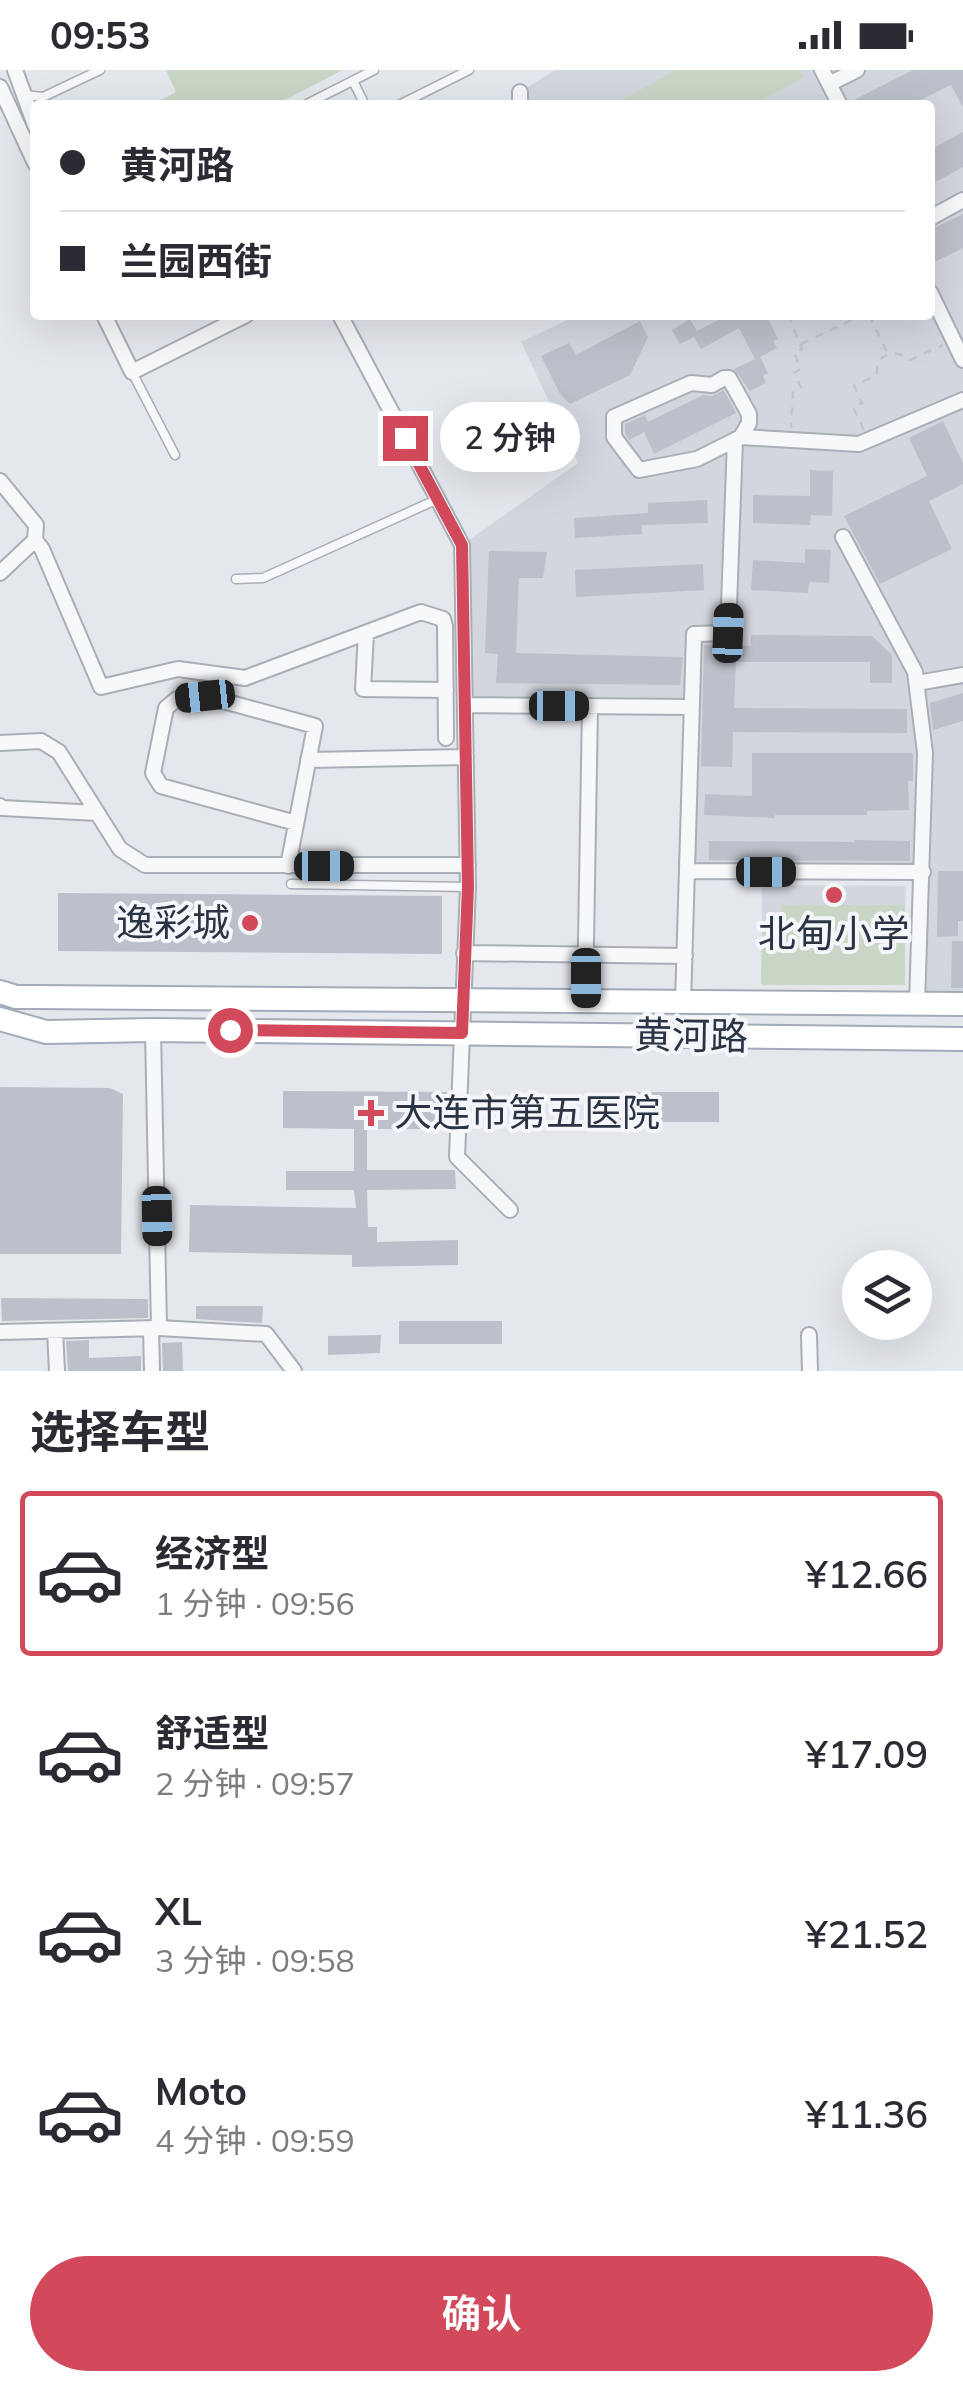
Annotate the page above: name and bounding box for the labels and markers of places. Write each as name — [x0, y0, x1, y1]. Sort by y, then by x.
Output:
marker: 北甸小学 — [823, 884, 845, 906]
place label: 逸彩城 — [116, 898, 230, 946]
place label: 北甸小学 — [758, 909, 910, 957]
marker: 逸彩城 — [239, 912, 261, 934]
place label: 大连市第五医院 — [394, 1088, 660, 1136]
marker: 大连市第五医院 — [358, 1100, 384, 1126]

